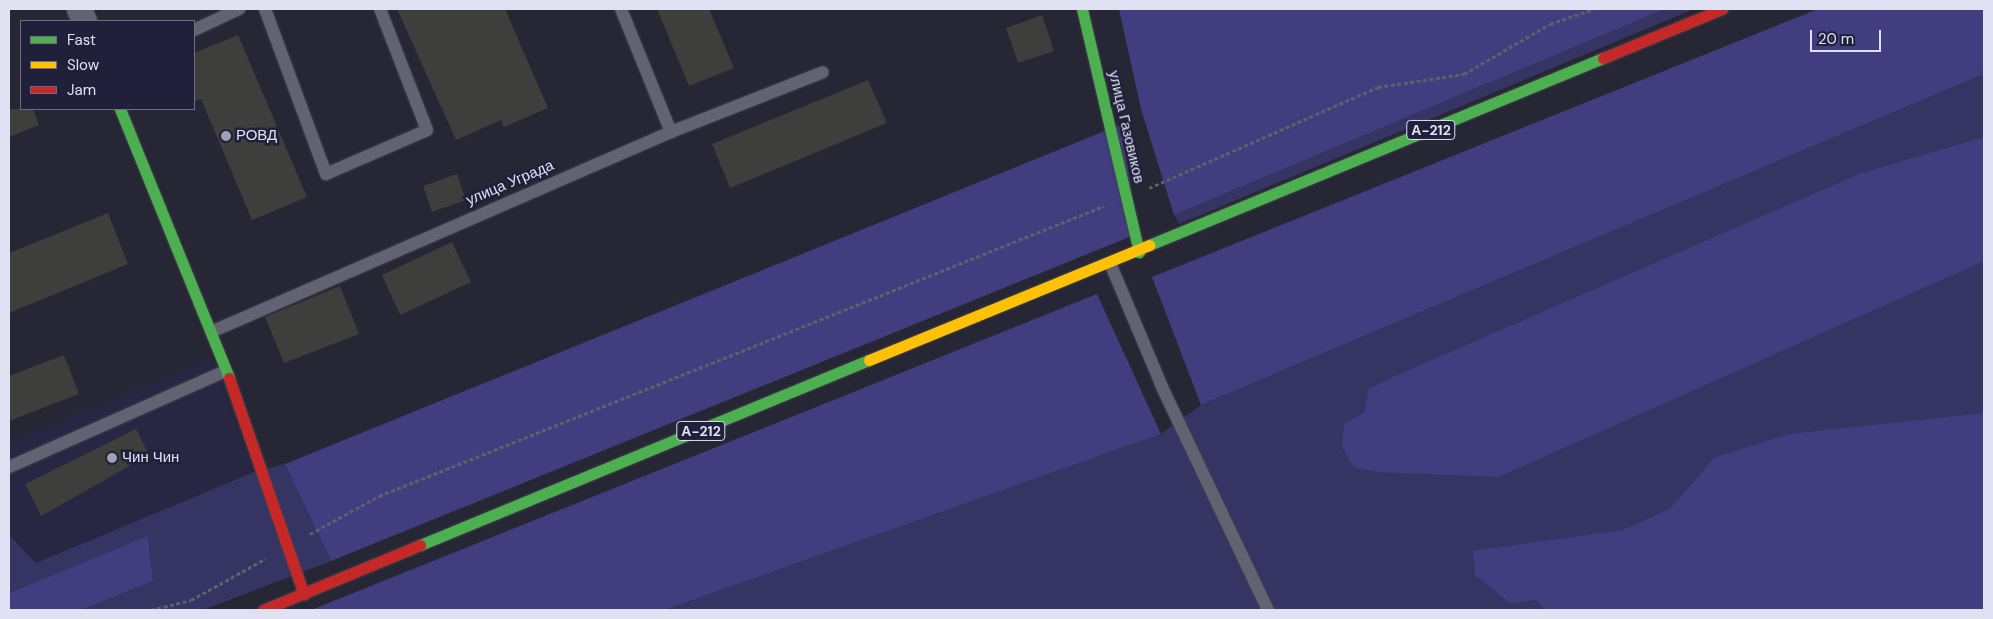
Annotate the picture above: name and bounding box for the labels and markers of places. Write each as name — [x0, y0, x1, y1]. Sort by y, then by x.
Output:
place label: РОВД — [236, 127, 277, 145]
marker: РОВД — [220, 130, 232, 142]
place label: Чин Чин — [122, 449, 179, 467]
marker: Чин Чин — [106, 452, 118, 464]

